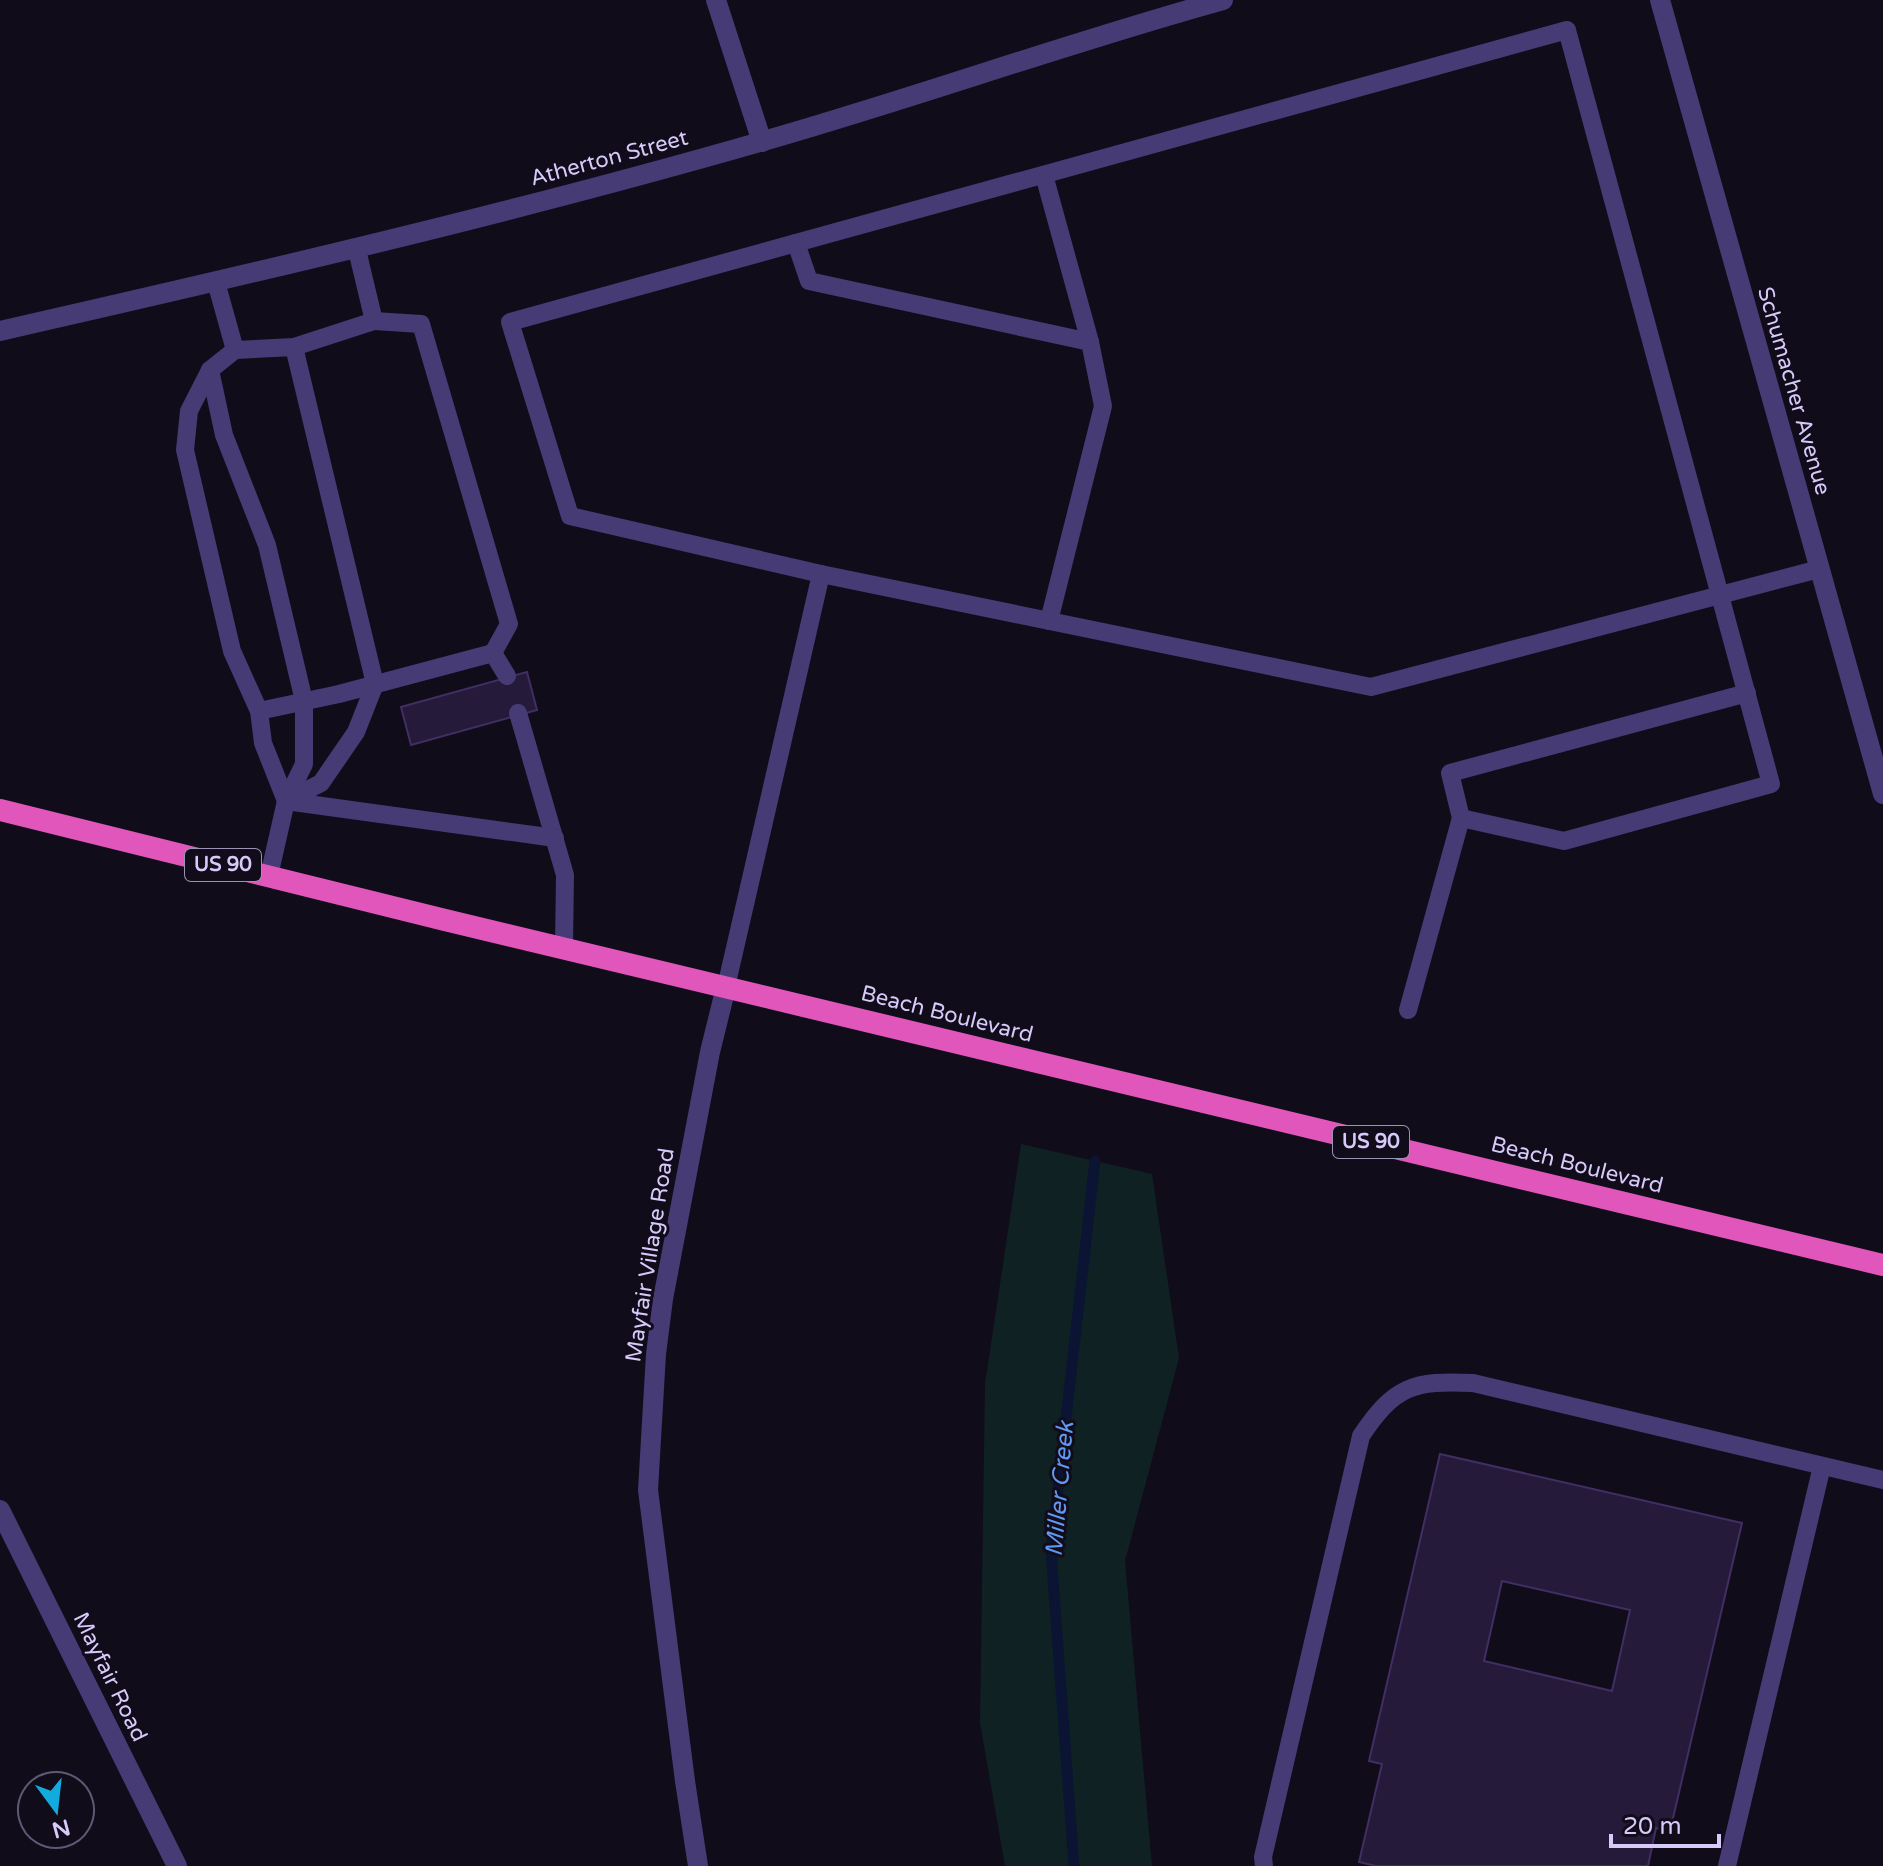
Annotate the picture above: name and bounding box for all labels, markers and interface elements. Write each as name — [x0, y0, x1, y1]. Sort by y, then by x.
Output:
street label: Atherton Street — [527, 124, 691, 192]
street label: Schumacher Avenue — [1752, 284, 1836, 498]
road number: US 90 — [185, 849, 261, 881]
street label: Beach Boulevard — [858, 980, 1036, 1048]
road number: US 90 — [1333, 1126, 1409, 1158]
street label: Beach Boulevard — [1488, 1131, 1666, 1199]
street label: Mayfair Village Road — [620, 1146, 680, 1364]
water label: Miller Creek — [1040, 1418, 1081, 1558]
street label: Mayfair Road — [68, 1608, 152, 1746]
north arrow — [16, 1770, 96, 1850]
scale bar — [1611, 1798, 1719, 1848]
text: 20 m — [1623, 1812, 1681, 1841]
text: N — [49, 1814, 73, 1843]

